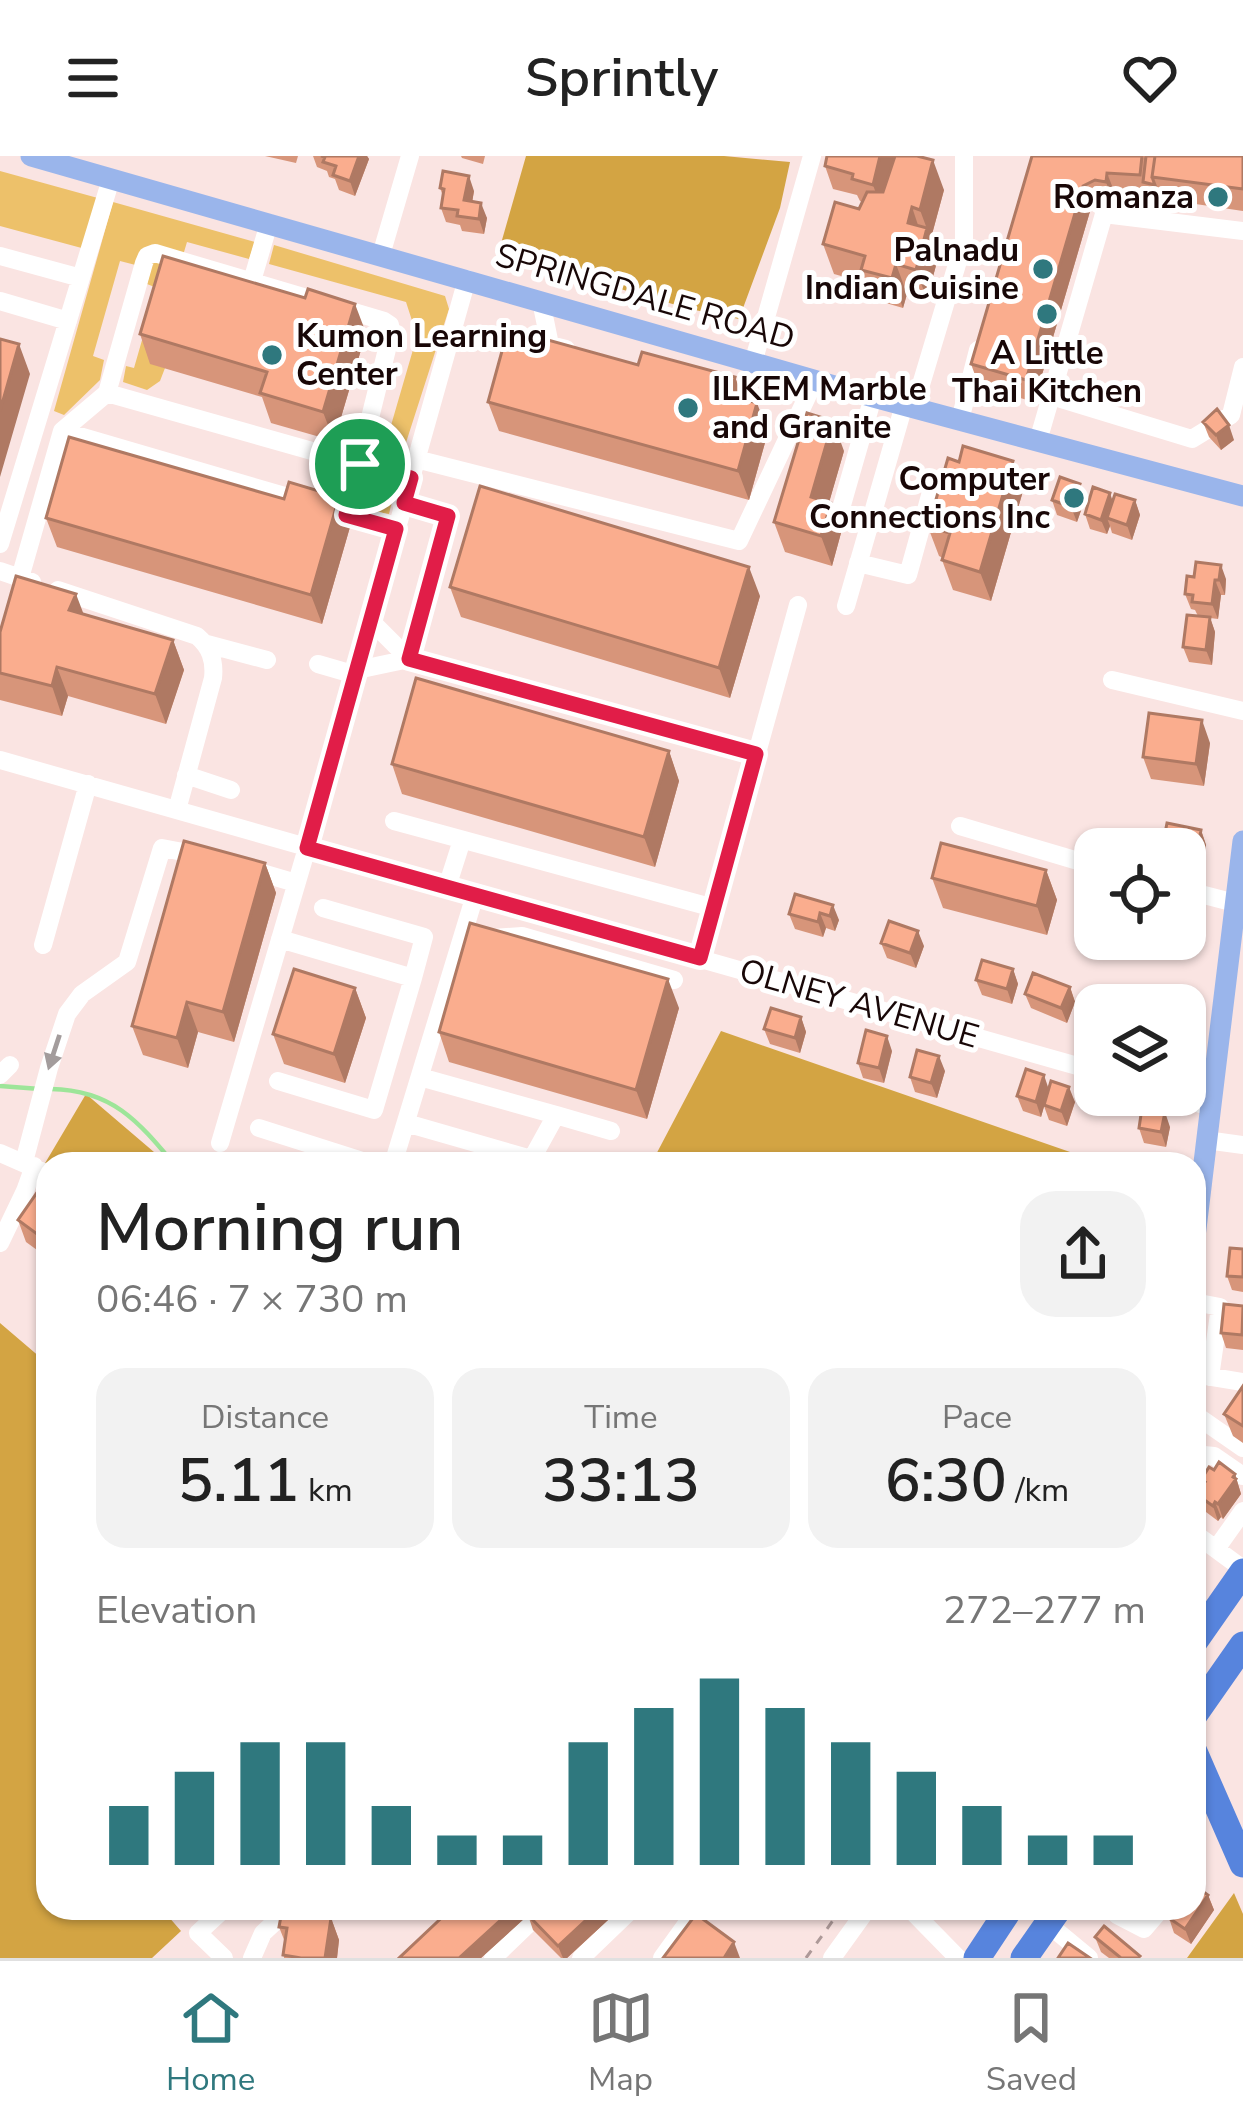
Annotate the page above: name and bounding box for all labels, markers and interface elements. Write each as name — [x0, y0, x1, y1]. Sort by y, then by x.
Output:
text: Sprintly — [525, 41, 718, 115]
icon: menu — [60, 45, 126, 111]
icon: heart — [1117, 45, 1183, 111]
place label: Romanza — [1053, 175, 1194, 220]
marker: Romanza — [1205, 184, 1231, 210]
place label: Palnadu Indian Cuisine — [805, 228, 1019, 311]
street label: SPRINGDALE ROAD — [490, 233, 800, 361]
marker: Palnadu Indian Cuisine — [1030, 256, 1056, 282]
marker: A Little Thai Kitchen — [1034, 301, 1060, 327]
place label: Kumon Learning Center — [296, 314, 547, 397]
place label: A Little Thai Kitchen — [952, 331, 1142, 414]
marker: Kumon Learning Center — [259, 342, 285, 368]
place label: ILKEM Marble and Granite — [712, 367, 927, 450]
marker: ILKEM Marble and Granite — [675, 395, 701, 421]
pin — [309, 413, 411, 515]
icon: arrive — [327, 431, 393, 497]
place label: Computer Connections Inc — [809, 457, 1050, 540]
marker: Computer Connections Inc — [1061, 485, 1087, 511]
map controls — [1074, 828, 1206, 1116]
button: locate — [1074, 828, 1206, 960]
street label: OLNEY AVENUE — [734, 948, 984, 1060]
button: layers — [1074, 984, 1206, 1116]
one-way arrow — [43, 1034, 62, 1071]
text: Morning run — [96, 1183, 464, 1273]
button: share — [1020, 1191, 1146, 1317]
text: 06:46 · 7 × 730 m — [96, 1273, 408, 1326]
text: Distance — [201, 1395, 329, 1440]
text: Time — [584, 1395, 658, 1440]
text: Pace — [942, 1395, 1012, 1440]
text: 5.11 — [177, 1440, 300, 1522]
text: 33:13 — [542, 1440, 700, 1522]
text: 6:30 — [885, 1440, 1007, 1522]
text: km — [300, 1468, 353, 1513]
text: /km — [1007, 1468, 1069, 1513]
text: Elevation — [96, 1584, 257, 1637]
text: 272–277 m — [943, 1584, 1146, 1637]
tab: Home — [166, 1985, 255, 2102]
tab: Map — [588, 1985, 654, 2102]
tab: Saved — [986, 1985, 1077, 2102]

